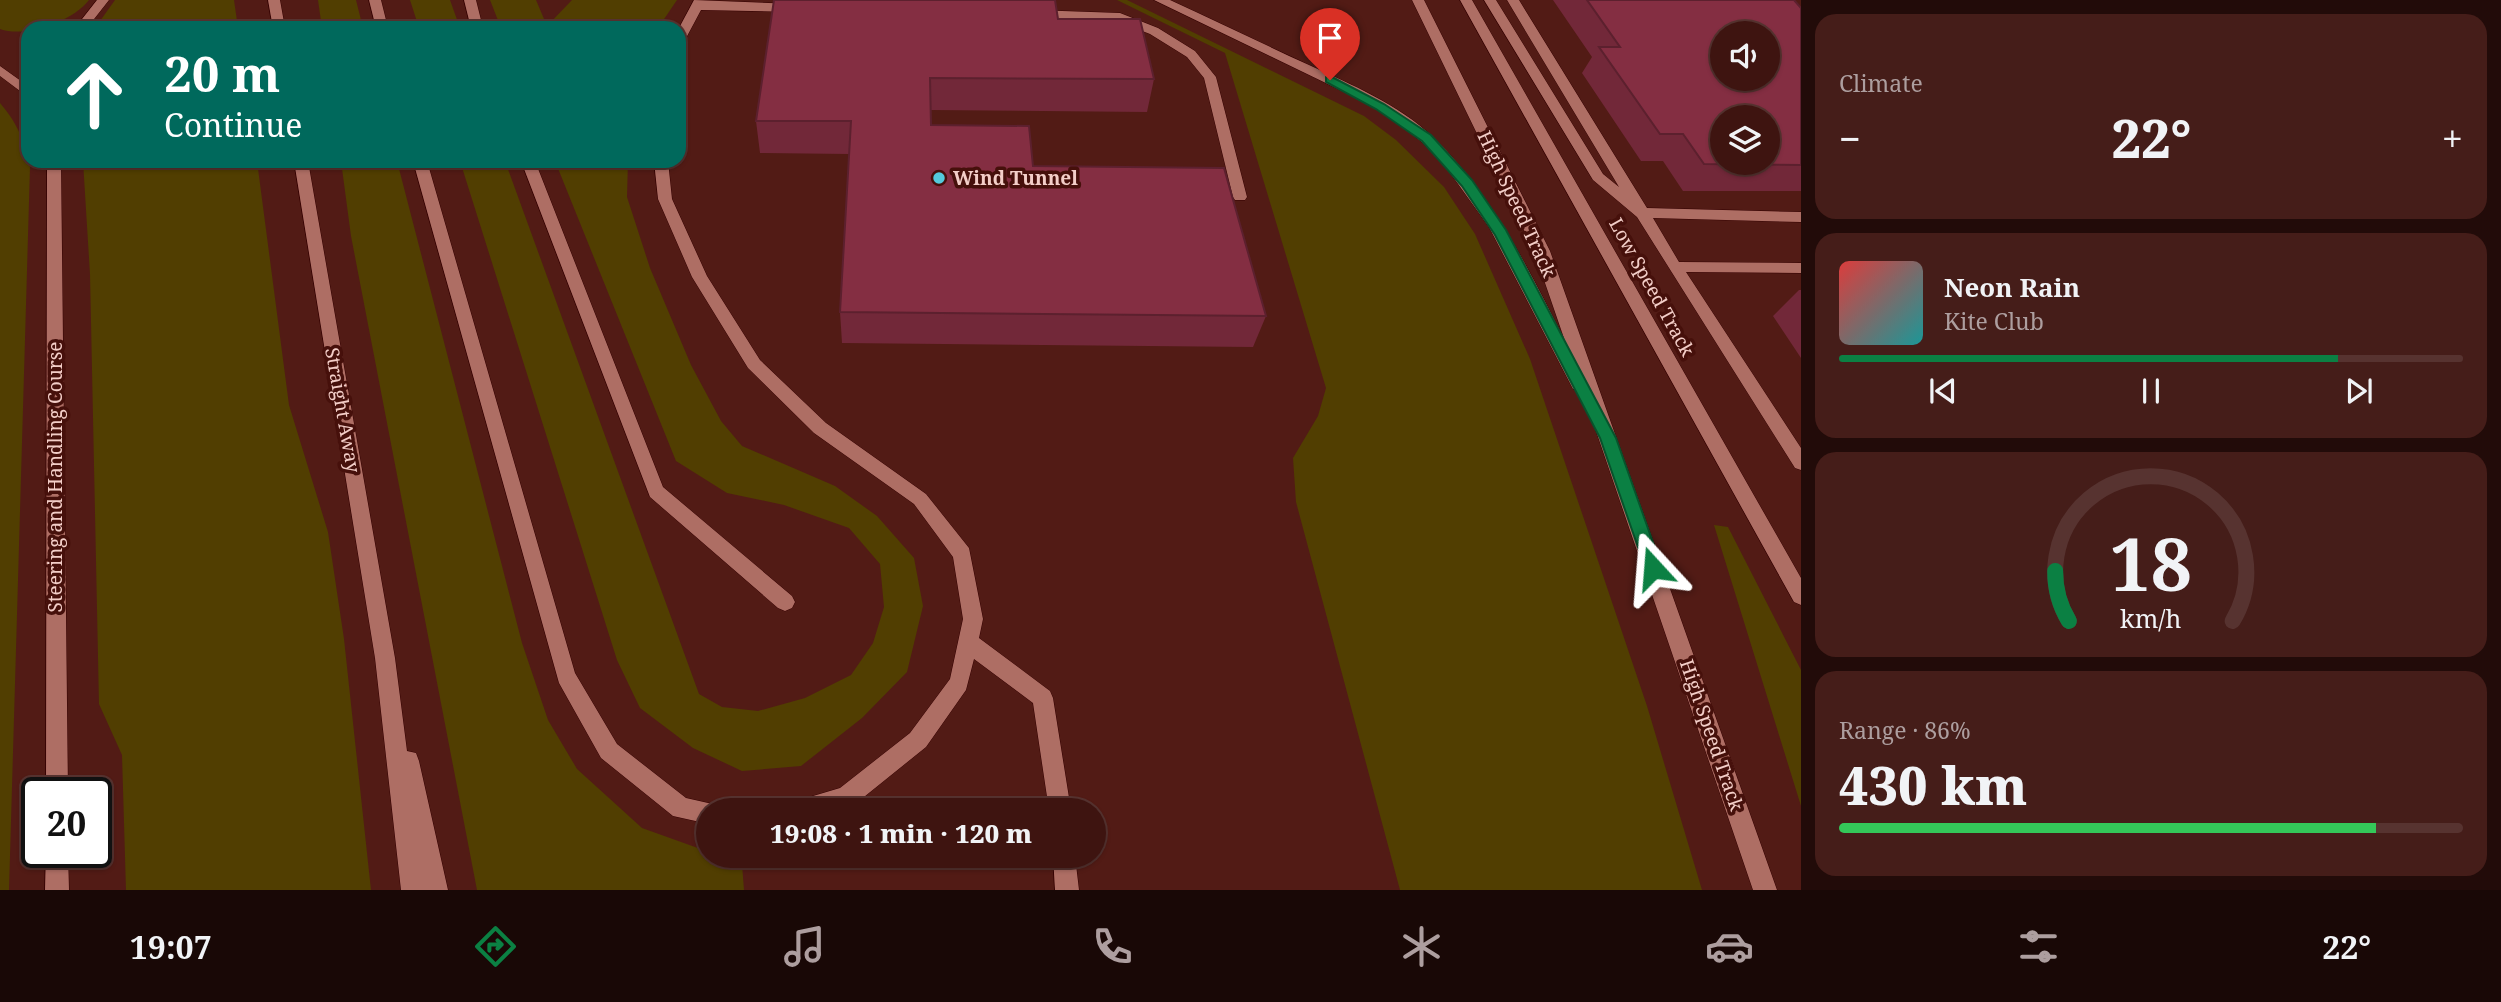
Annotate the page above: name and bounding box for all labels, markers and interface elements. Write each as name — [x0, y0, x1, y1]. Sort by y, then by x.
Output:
pin — [1300, 8, 1360, 80]
icon: arrive — [1311, 19, 1349, 57]
map controls — [1710, 21, 1780, 175]
button: sound — [1710, 21, 1780, 91]
text: 20 m — [164, 40, 280, 106]
icon: ahead — [49, 49, 140, 140]
text: Climate — [1839, 67, 1923, 99]
text: 22° — [2111, 102, 2191, 173]
text: Continue — [164, 103, 302, 146]
button: layers — [1710, 105, 1780, 175]
text: − — [1839, 112, 1861, 164]
text: + — [2442, 112, 2463, 164]
street label: High Speed Track — [1472, 127, 1563, 282]
place label: Wind Tunnel — [953, 165, 1078, 191]
marker: Wind Tunnel — [931, 170, 947, 186]
street label: Low Speed Track — [1603, 213, 1701, 362]
text: Neon Rain — [1944, 269, 2080, 305]
text: Kite Club — [1944, 305, 2044, 337]
street label: Steering and Handling Course — [42, 342, 68, 612]
street label: Straight Away — [319, 345, 367, 475]
icon: previous — [1924, 372, 1962, 410]
icon: pause — [2132, 372, 2170, 410]
icon: next — [2340, 372, 2378, 410]
text: 18 — [2110, 513, 2192, 612]
position arrow — [1616, 531, 1690, 605]
text: km/h — [2120, 600, 2182, 634]
street label: High Speed Track — [1674, 656, 1750, 815]
text: Range · 86% — [1839, 714, 1971, 746]
text: 430 km — [1839, 749, 2027, 820]
speed limit sign: 20 — [21, 777, 112, 868]
text: 19:08 · 1 min · 120 m — [770, 815, 1032, 851]
icon: directions — [471, 922, 520, 971]
icon: music — [780, 922, 829, 971]
icon: phone — [1088, 922, 1137, 971]
icon: climate — [1397, 922, 1446, 971]
icon: car — [1705, 922, 1754, 971]
icon: filters — [2014, 922, 2063, 971]
text: 19:07 — [130, 925, 212, 968]
text: 22° — [2322, 925, 2371, 968]

